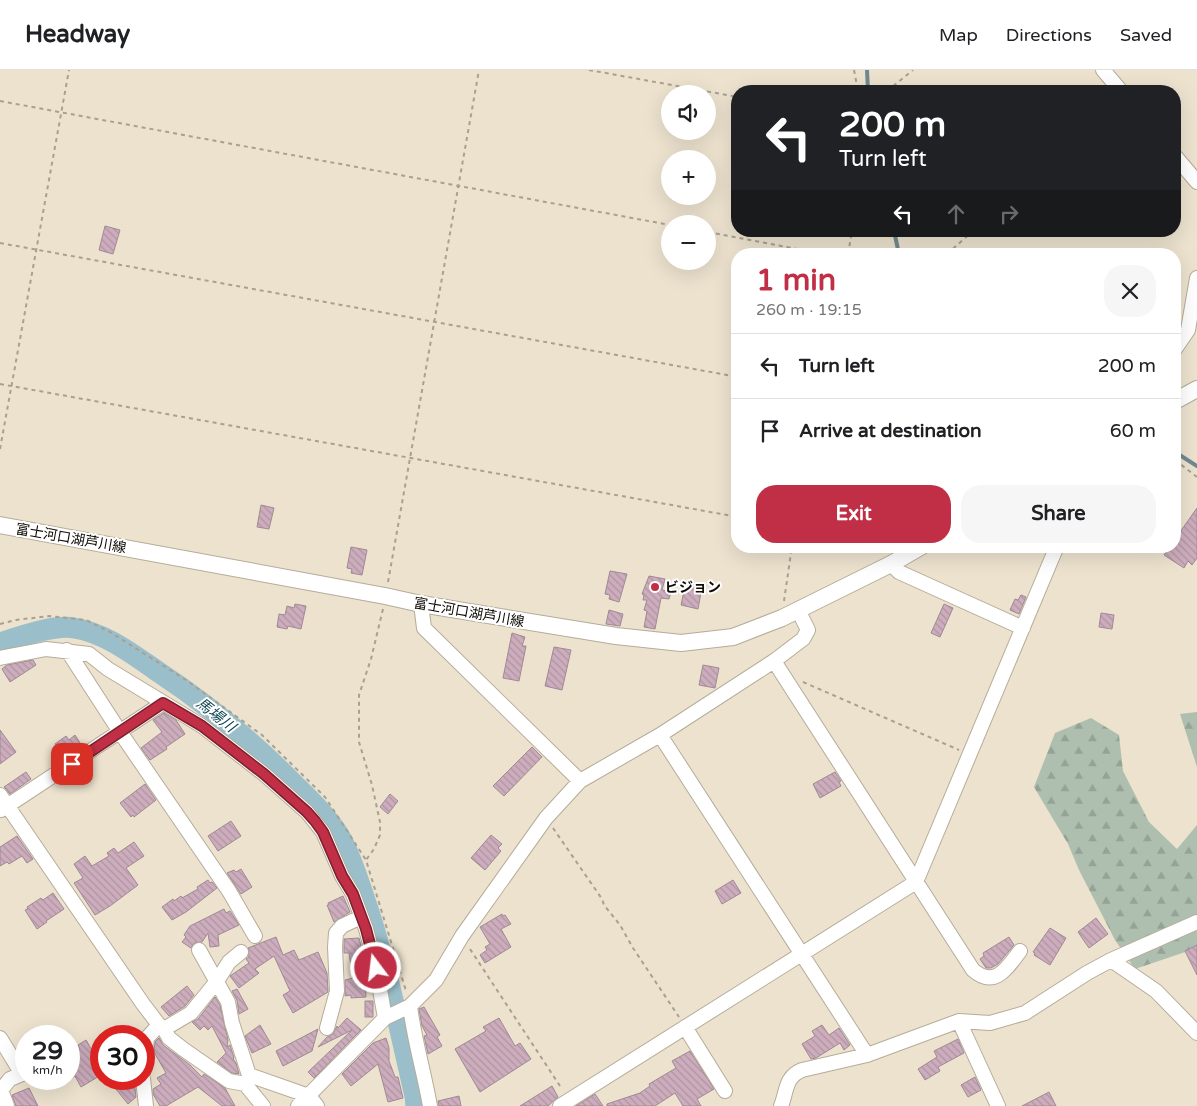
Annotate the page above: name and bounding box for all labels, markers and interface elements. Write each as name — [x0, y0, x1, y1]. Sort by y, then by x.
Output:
text: Headway — [25, 20, 130, 49]
text: Map — [939, 24, 978, 46]
text: Directions — [1006, 24, 1092, 46]
text: Saved — [1120, 24, 1172, 46]
map controls — [661, 85, 716, 270]
button: sound — [661, 85, 716, 140]
text: 200 m — [839, 104, 946, 146]
icon: left — [756, 105, 821, 170]
text: Turn left — [839, 146, 927, 172]
button: + — [661, 150, 716, 205]
icon: left — [889, 200, 917, 228]
icon: ahead — [942, 200, 970, 228]
icon: right — [995, 200, 1023, 228]
button: − — [661, 215, 716, 270]
text: 1 min — [756, 262, 836, 299]
button: close — [1104, 265, 1156, 317]
text: 260 m · 19:15 — [756, 300, 862, 320]
icon: left — [756, 352, 784, 380]
text: Turn left — [799, 355, 875, 377]
text: 200 m — [1098, 355, 1156, 377]
icon: arrive — [756, 417, 784, 445]
text: Arrive at destination — [799, 420, 982, 442]
text: 60 m — [1110, 420, 1156, 442]
button: Exit — [756, 485, 951, 543]
button: Share — [961, 485, 1156, 543]
street label: 富士河口湖芦川線 — [14, 520, 128, 557]
place label: ビジョン — [665, 579, 721, 596]
marker: ビジョン — [649, 581, 661, 593]
street label: 富士河口湖芦川線 — [412, 594, 526, 631]
water label: 馬場川 — [193, 694, 241, 737]
pin — [51, 743, 93, 785]
icon: arrive — [58, 750, 86, 778]
position arrow — [349, 941, 401, 993]
speed limit sign: 30 — [90, 1025, 155, 1090]
text: 29 — [32, 1036, 63, 1066]
text: km/h — [32, 1063, 63, 1077]

